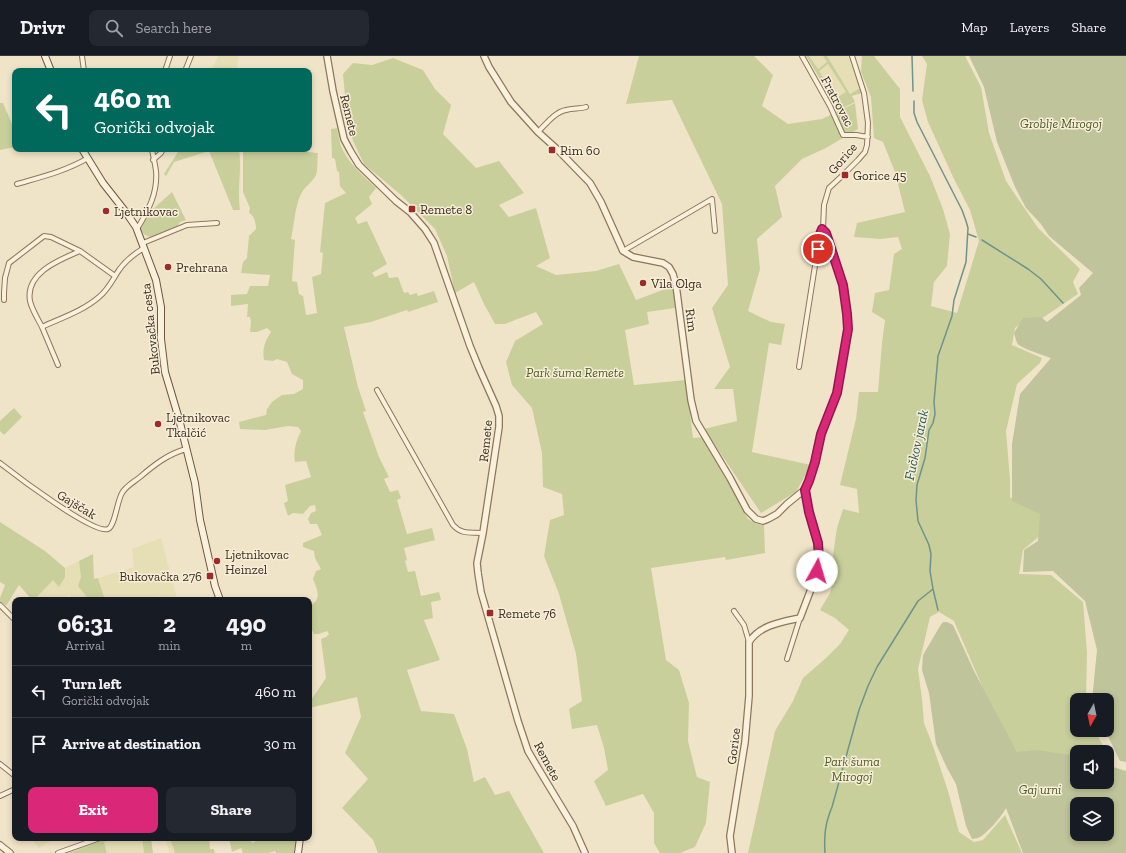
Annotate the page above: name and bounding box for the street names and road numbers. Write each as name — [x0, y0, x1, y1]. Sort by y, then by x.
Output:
street label: Fratrovac — [818, 74, 857, 129]
street label: Remete — [337, 93, 362, 137]
street label: Gorice — [825, 139, 860, 177]
street label: Bukovačka cesta — [138, 282, 163, 375]
street label: Rim — [682, 308, 701, 333]
street label: Remete — [476, 419, 495, 463]
street label: Gajščak — [54, 487, 99, 523]
street label: Gorice — [724, 727, 743, 765]
street label: Remete — [531, 739, 564, 783]

